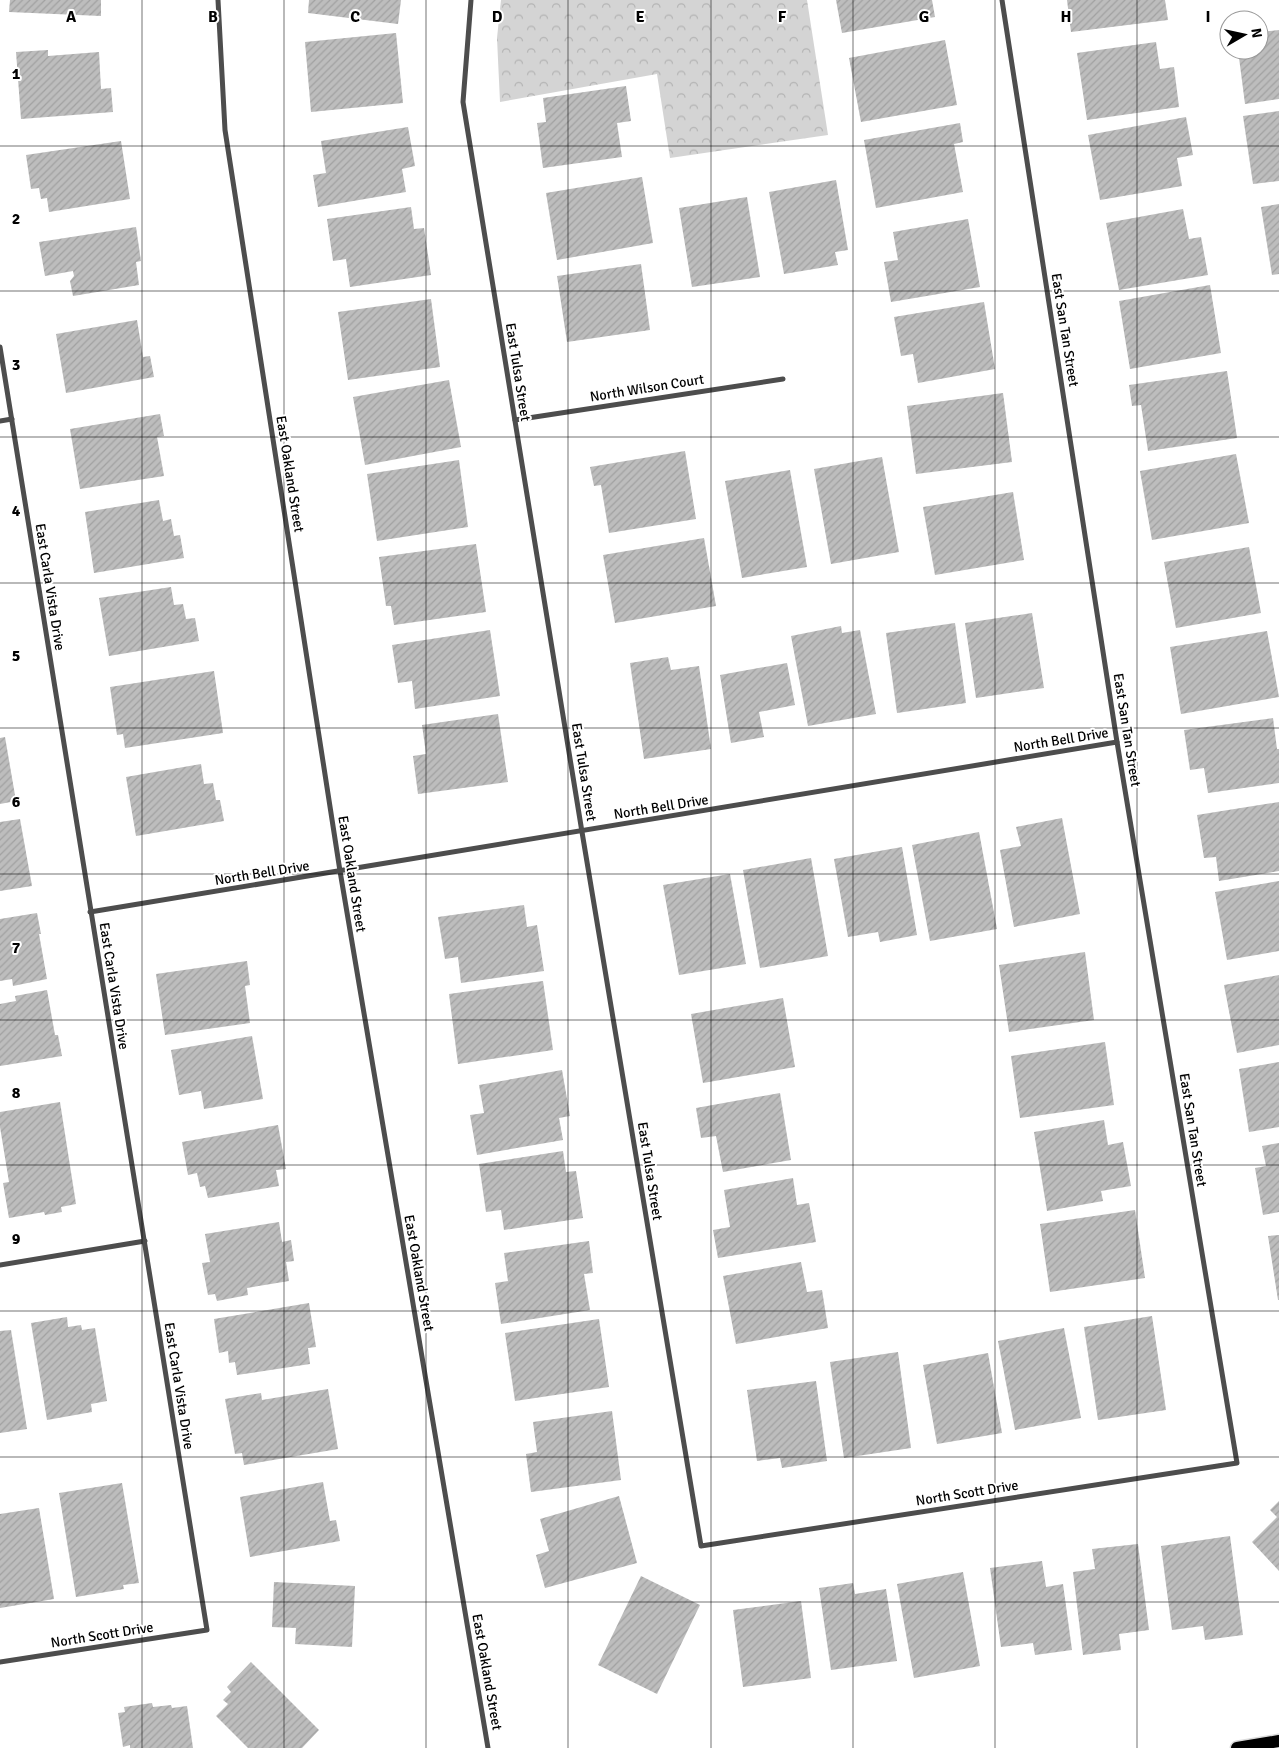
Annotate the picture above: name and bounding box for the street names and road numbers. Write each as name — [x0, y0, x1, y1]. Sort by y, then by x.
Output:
street label: East San Tan Street — [1048, 272, 1082, 388]
street label: East Tulsa Street — [502, 322, 534, 422]
street label: North Wilson Court — [589, 371, 705, 405]
street label: East Oakland Street — [272, 414, 308, 534]
street label: East Carla Vista Drive — [32, 522, 68, 652]
street label: East San Tan Street — [1110, 672, 1144, 788]
street label: East Tulsa Street — [568, 722, 600, 822]
street label: North Bell Drive — [1012, 724, 1110, 756]
street label: North Bell Drive — [612, 791, 710, 823]
street label: East Oakland Street — [334, 814, 370, 934]
street label: North Bell Drive — [213, 857, 311, 889]
street label: East Carla Vista Drive — [96, 921, 132, 1051]
street label: East San Tan Street — [1176, 1072, 1210, 1188]
street label: East Tulsa Street — [634, 1121, 666, 1221]
street label: East Oakland Street — [400, 1214, 438, 1333]
street label: East Carla Vista Drive — [161, 1321, 197, 1451]
street label: North Scott Drive — [915, 1477, 1019, 1509]
street label: East Oakland Street — [468, 1613, 506, 1732]
street label: North Scott Drive — [50, 1619, 154, 1651]

